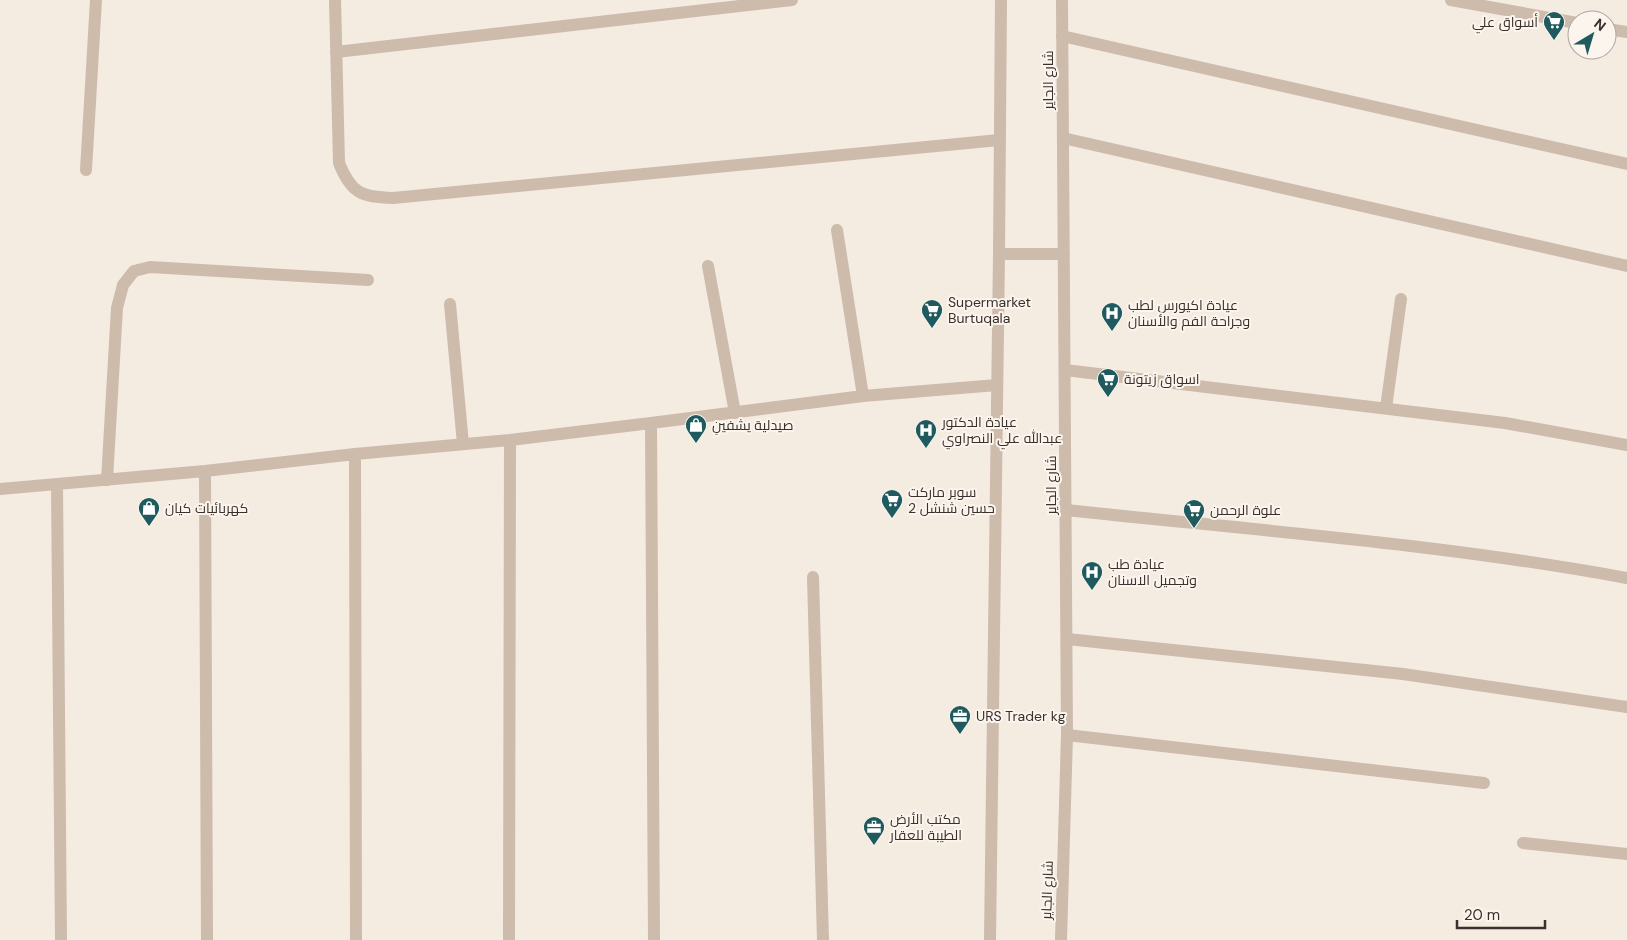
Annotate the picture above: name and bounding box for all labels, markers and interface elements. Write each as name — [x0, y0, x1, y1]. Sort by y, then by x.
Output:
supermarket icon: أسواق علي — [1542, 10, 1566, 41]
north arrow — [1567, 10, 1617, 60]
place label: أسواق علي — [1472, 13, 1538, 34]
text: N — [1590, 15, 1610, 35]
street label: شارع الجاير — [1039, 51, 1057, 110]
place label: Supermarket Burtuqala — [948, 293, 1031, 327]
place label: عيادة اكيورس لطب وجراحة الفم والأسنان — [1128, 296, 1250, 331]
supermarket icon: Supermarket Burtuqala — [920, 298, 944, 329]
hospital icon: عيادة اكيورس لطب وجراحة الفم والأسنان — [1100, 301, 1124, 332]
supermarket icon: اسواق زيتونة — [1096, 367, 1120, 398]
place label: اسواق زيتونة — [1124, 370, 1200, 388]
shop icon: صيدلية يشفينِ — [684, 413, 708, 444]
place label: عيادة الدكتور عبدالله علي النصراوي — [941, 413, 1062, 450]
place label: صيدلية يشفينِ — [712, 416, 794, 435]
hospital icon: عيادة الدكتور عبدالله علي النصراوي — [914, 418, 938, 449]
street label: شارع الجاير — [1042, 456, 1060, 515]
place label: سوبر ماركت حسين شنشل 2 — [908, 483, 995, 517]
supermarket icon: سوبر ماركت حسين شنشل 2 — [880, 488, 904, 519]
shop icon: كهربائيات كيان — [137, 496, 161, 527]
supermarket icon: علوة الرحمن — [1182, 498, 1206, 529]
place label: كهربائيات كيان — [165, 499, 248, 517]
place label: علوة الرحمن — [1210, 501, 1281, 519]
place label: عيادة طب وتجميل الاسنان — [1108, 555, 1197, 589]
hospital icon: عيادة طب وتجميل الاسنان — [1080, 560, 1104, 591]
office icon: URS Trader kg — [948, 704, 972, 735]
place label: URS Trader kg — [976, 707, 1066, 725]
place label: مكتب الأرض الطيبة للعقار — [889, 810, 962, 844]
office icon: مكتب الأرض الطيبة للعقار — [862, 815, 886, 846]
street label: شارع الجاير — [1037, 860, 1057, 921]
scale bar — [1457, 898, 1544, 930]
text: 20 m — [1464, 905, 1500, 925]

